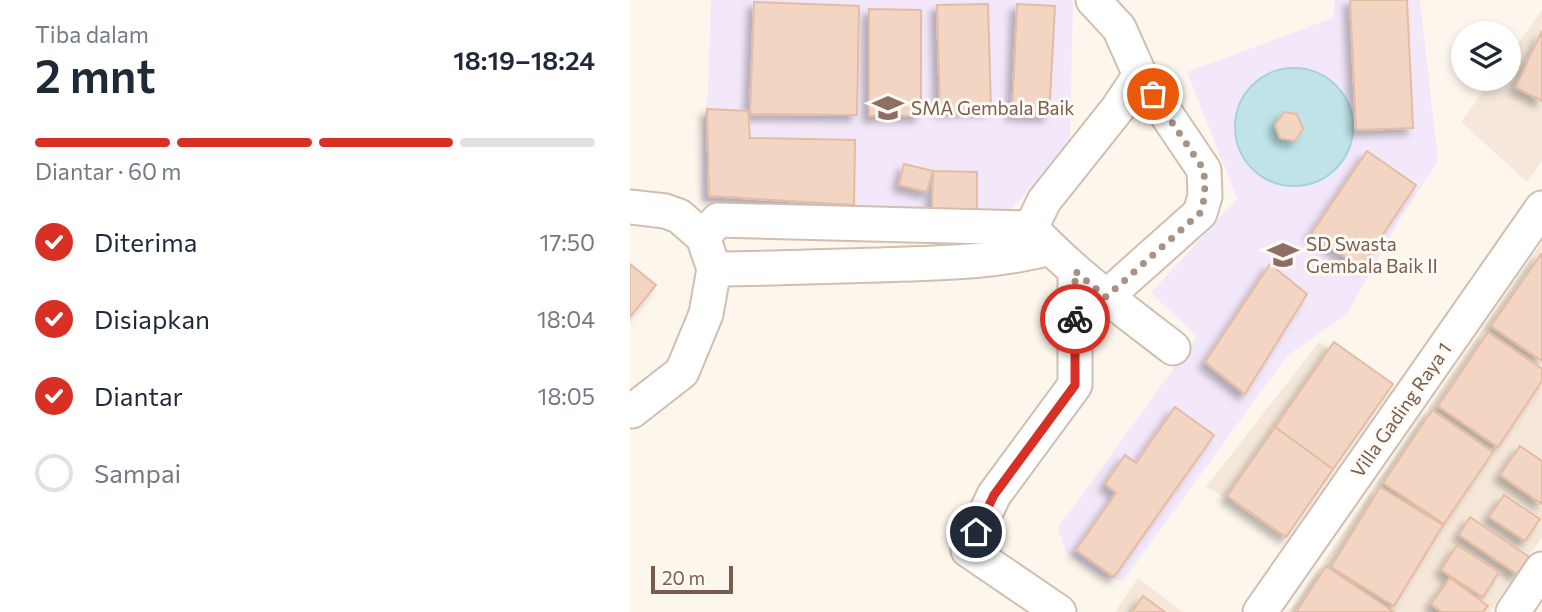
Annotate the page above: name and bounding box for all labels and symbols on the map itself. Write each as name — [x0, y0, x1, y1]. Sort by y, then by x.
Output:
pin — [1123, 64, 1183, 124]
school or university icon: SMA Gembala Baik — [871, 91, 905, 125]
place label: SMA Gembala Baik — [911, 96, 1075, 119]
place label: SD Swasta Gembala Baik II — [1306, 232, 1438, 277]
school or university icon: SD Swasta Gembala Baik II — [1266, 238, 1300, 272]
courier — [1040, 284, 1110, 354]
street label: Villa Gading Raya 1 — [1345, 338, 1456, 482]
pin — [946, 502, 1006, 562]
scale bar — [651, 563, 733, 595]

